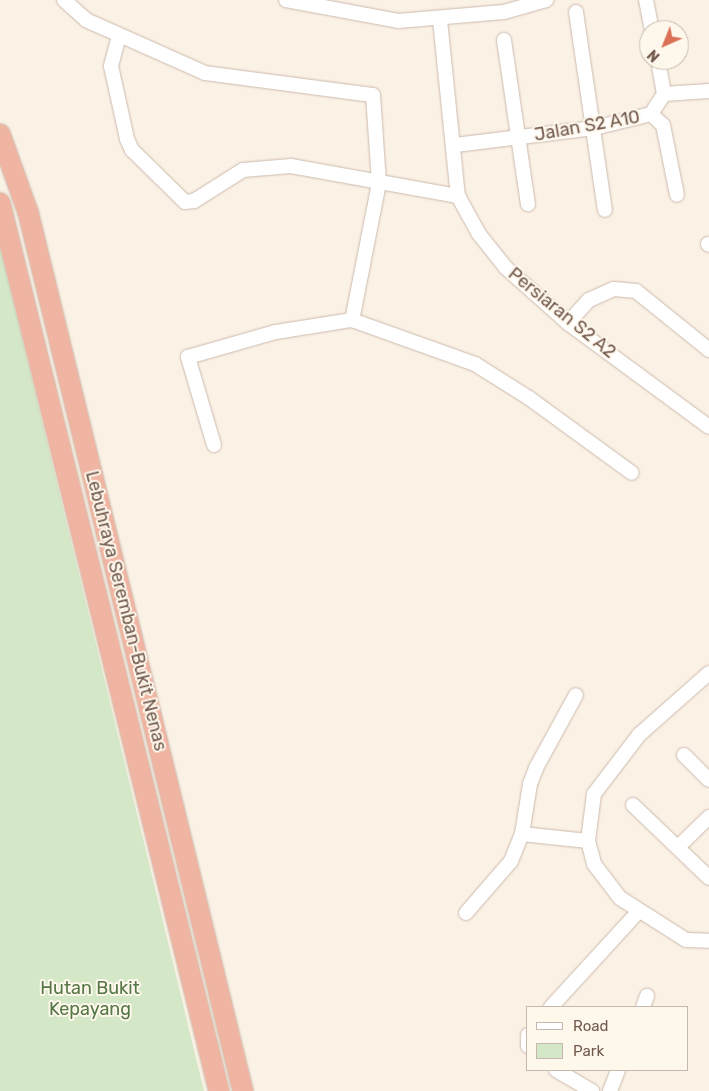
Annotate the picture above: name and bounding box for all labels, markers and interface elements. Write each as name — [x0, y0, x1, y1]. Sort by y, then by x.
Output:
north arrow — [639, 20, 689, 70]
text: N — [644, 46, 663, 65]
street label: Jalan S2 A10 — [532, 106, 642, 146]
street label: Persiaran S2 A2 — [504, 263, 620, 363]
street label: Lebuhraya Seremban-Bukit Nenas — [81, 469, 171, 753]
park label: Hutan Bukit Kepayang — [40, 978, 140, 1021]
legend — [526, 1006, 689, 1071]
text: Road — [573, 1017, 609, 1035]
text: Park — [573, 1042, 604, 1060]

